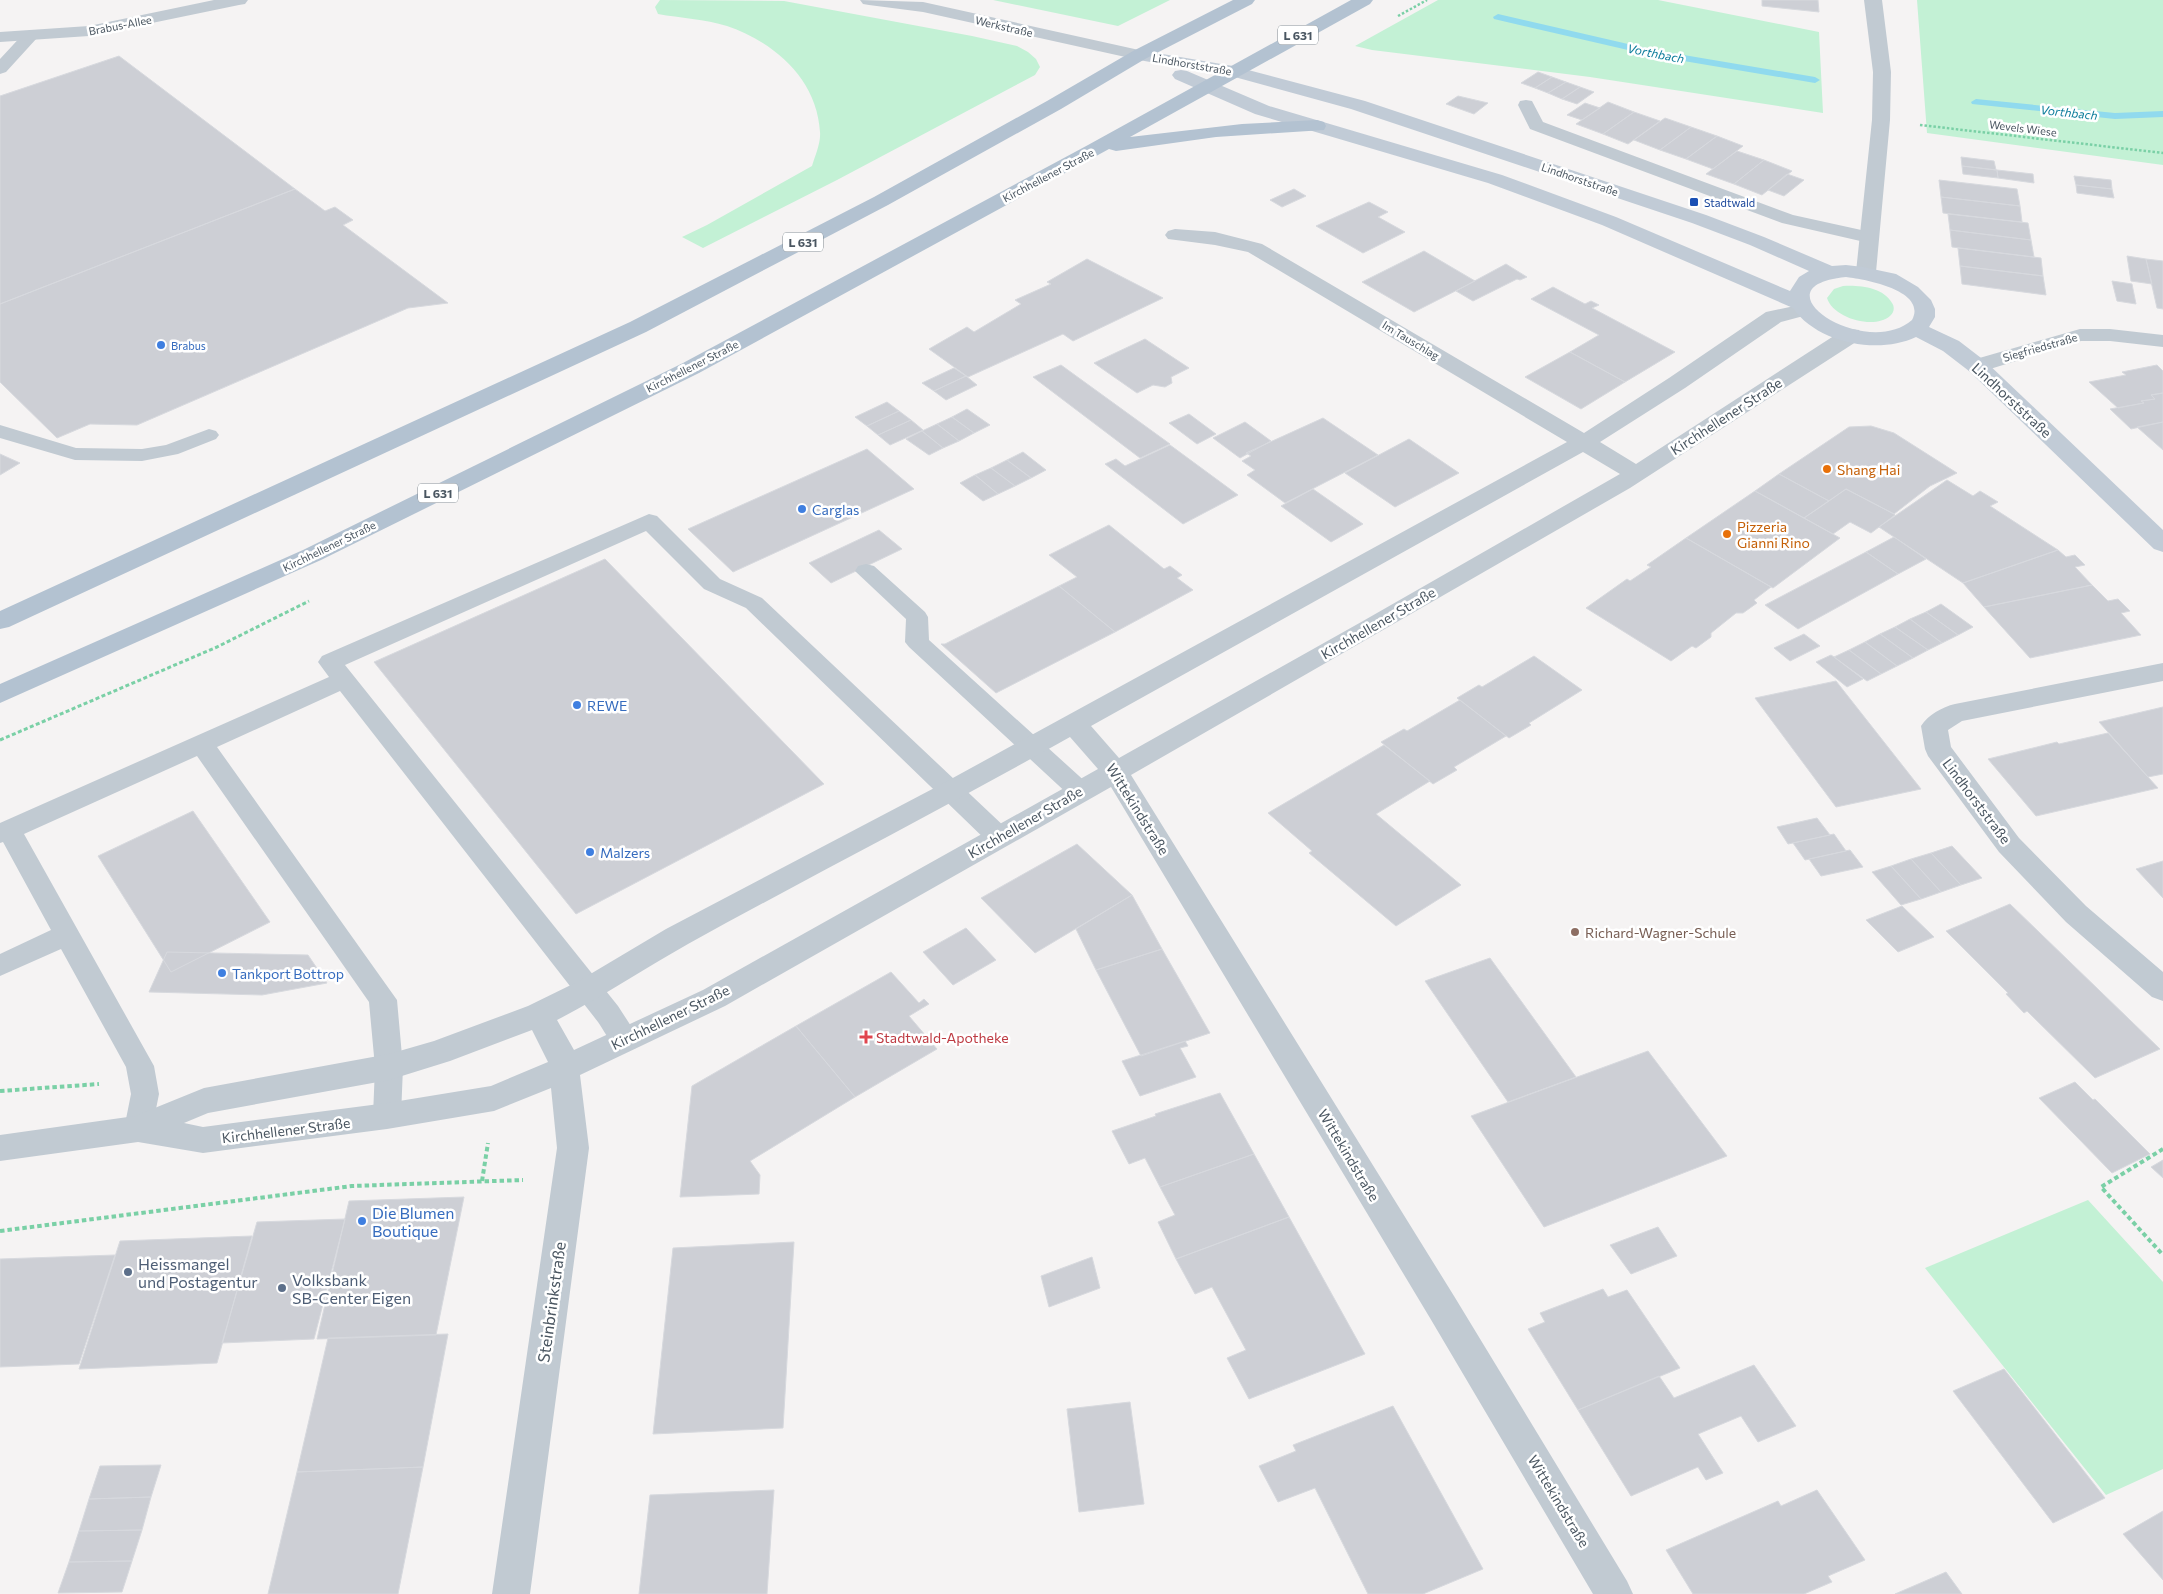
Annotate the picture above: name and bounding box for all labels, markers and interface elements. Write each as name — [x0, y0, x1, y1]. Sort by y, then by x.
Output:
street label: Brabus-Allee — [87, 12, 153, 37]
street label: Werkstraße — [974, 13, 1034, 39]
road number: L 631 — [1278, 26, 1318, 44]
water label: Vorthbach — [1626, 41, 1686, 65]
street label: Lindhorststraße — [1151, 51, 1233, 77]
water label: Vorthbach — [2040, 102, 2098, 122]
street label: Wevels Wiese — [1988, 117, 2058, 139]
street label: Kirchhellener Straße — [1000, 145, 1096, 205]
street label: Lindhorststraße — [1540, 160, 1620, 198]
marker: Stadtwald — [1688, 196, 1700, 208]
place label: Stadtwald — [1704, 196, 1755, 209]
road number: L 631 — [783, 232, 823, 252]
street label: Im Tauschlag — [1380, 318, 1442, 362]
street label: Siegfriedstraße — [2001, 330, 2079, 364]
street label: Kirchhellener Straße — [644, 337, 740, 395]
marker: Brabus — [155, 339, 167, 351]
place label: Brabus — [171, 339, 206, 352]
street label: Lindhorststraße — [1969, 359, 2055, 441]
street label: Kirchhellener Straße — [1667, 374, 1785, 458]
place label: Shang Hai — [1837, 461, 1900, 478]
marker: Shang Hai — [1821, 463, 1833, 475]
road number: L 631 — [418, 483, 458, 502]
place label: Carglas — [812, 501, 859, 518]
marker: Carglas — [796, 503, 808, 515]
street label: Kirchhellener Straße — [280, 518, 378, 574]
place label: Pizzeria Gianni Rino — [1737, 518, 1810, 551]
marker: Pizzeria Gianni Rino — [1721, 528, 1733, 540]
street label: Kirchhellener Straße — [1318, 583, 1438, 663]
place label: REWE — [587, 697, 627, 714]
marker: REWE — [571, 699, 583, 711]
street label: Lindhorststraße — [1939, 755, 2015, 847]
street label: Wittekindstraße — [1103, 760, 1173, 858]
street label: Kirchhellener Straße — [965, 782, 1085, 862]
place label: Malzers — [600, 844, 650, 861]
marker: Malzers — [584, 846, 596, 858]
place label: Richard-Wagner-Schule — [1585, 924, 1736, 941]
marker: Richard-Wagner-Schule — [1569, 926, 1581, 938]
place label: Tankport Bottrop — [232, 965, 344, 982]
marker: Tankport Bottrop — [216, 967, 228, 979]
street label: Kirchhellener Straße — [608, 981, 732, 1053]
place label: Stadtwald-Apotheke — [876, 1029, 1009, 1046]
marker: Stadtwald-Apotheke — [860, 1031, 872, 1043]
street label: Wittekindstraße — [1315, 1106, 1383, 1204]
street label: Kirchhellener Straße — [221, 1114, 351, 1146]
place label: Die Blumen Boutique — [372, 1203, 454, 1240]
marker: Die Blumen Boutique — [356, 1215, 368, 1227]
street label: Steinbrinkstraße — [533, 1240, 569, 1364]
place label: Heissmangel und Postagentur — [138, 1254, 258, 1291]
marker: Heissmangel und Postagentur — [122, 1266, 134, 1278]
place label: Volksbank SB-Center Eigen — [292, 1270, 411, 1307]
marker: Volksbank SB-Center Eigen — [276, 1282, 288, 1294]
street label: Wittekindstraße — [1525, 1452, 1593, 1550]

